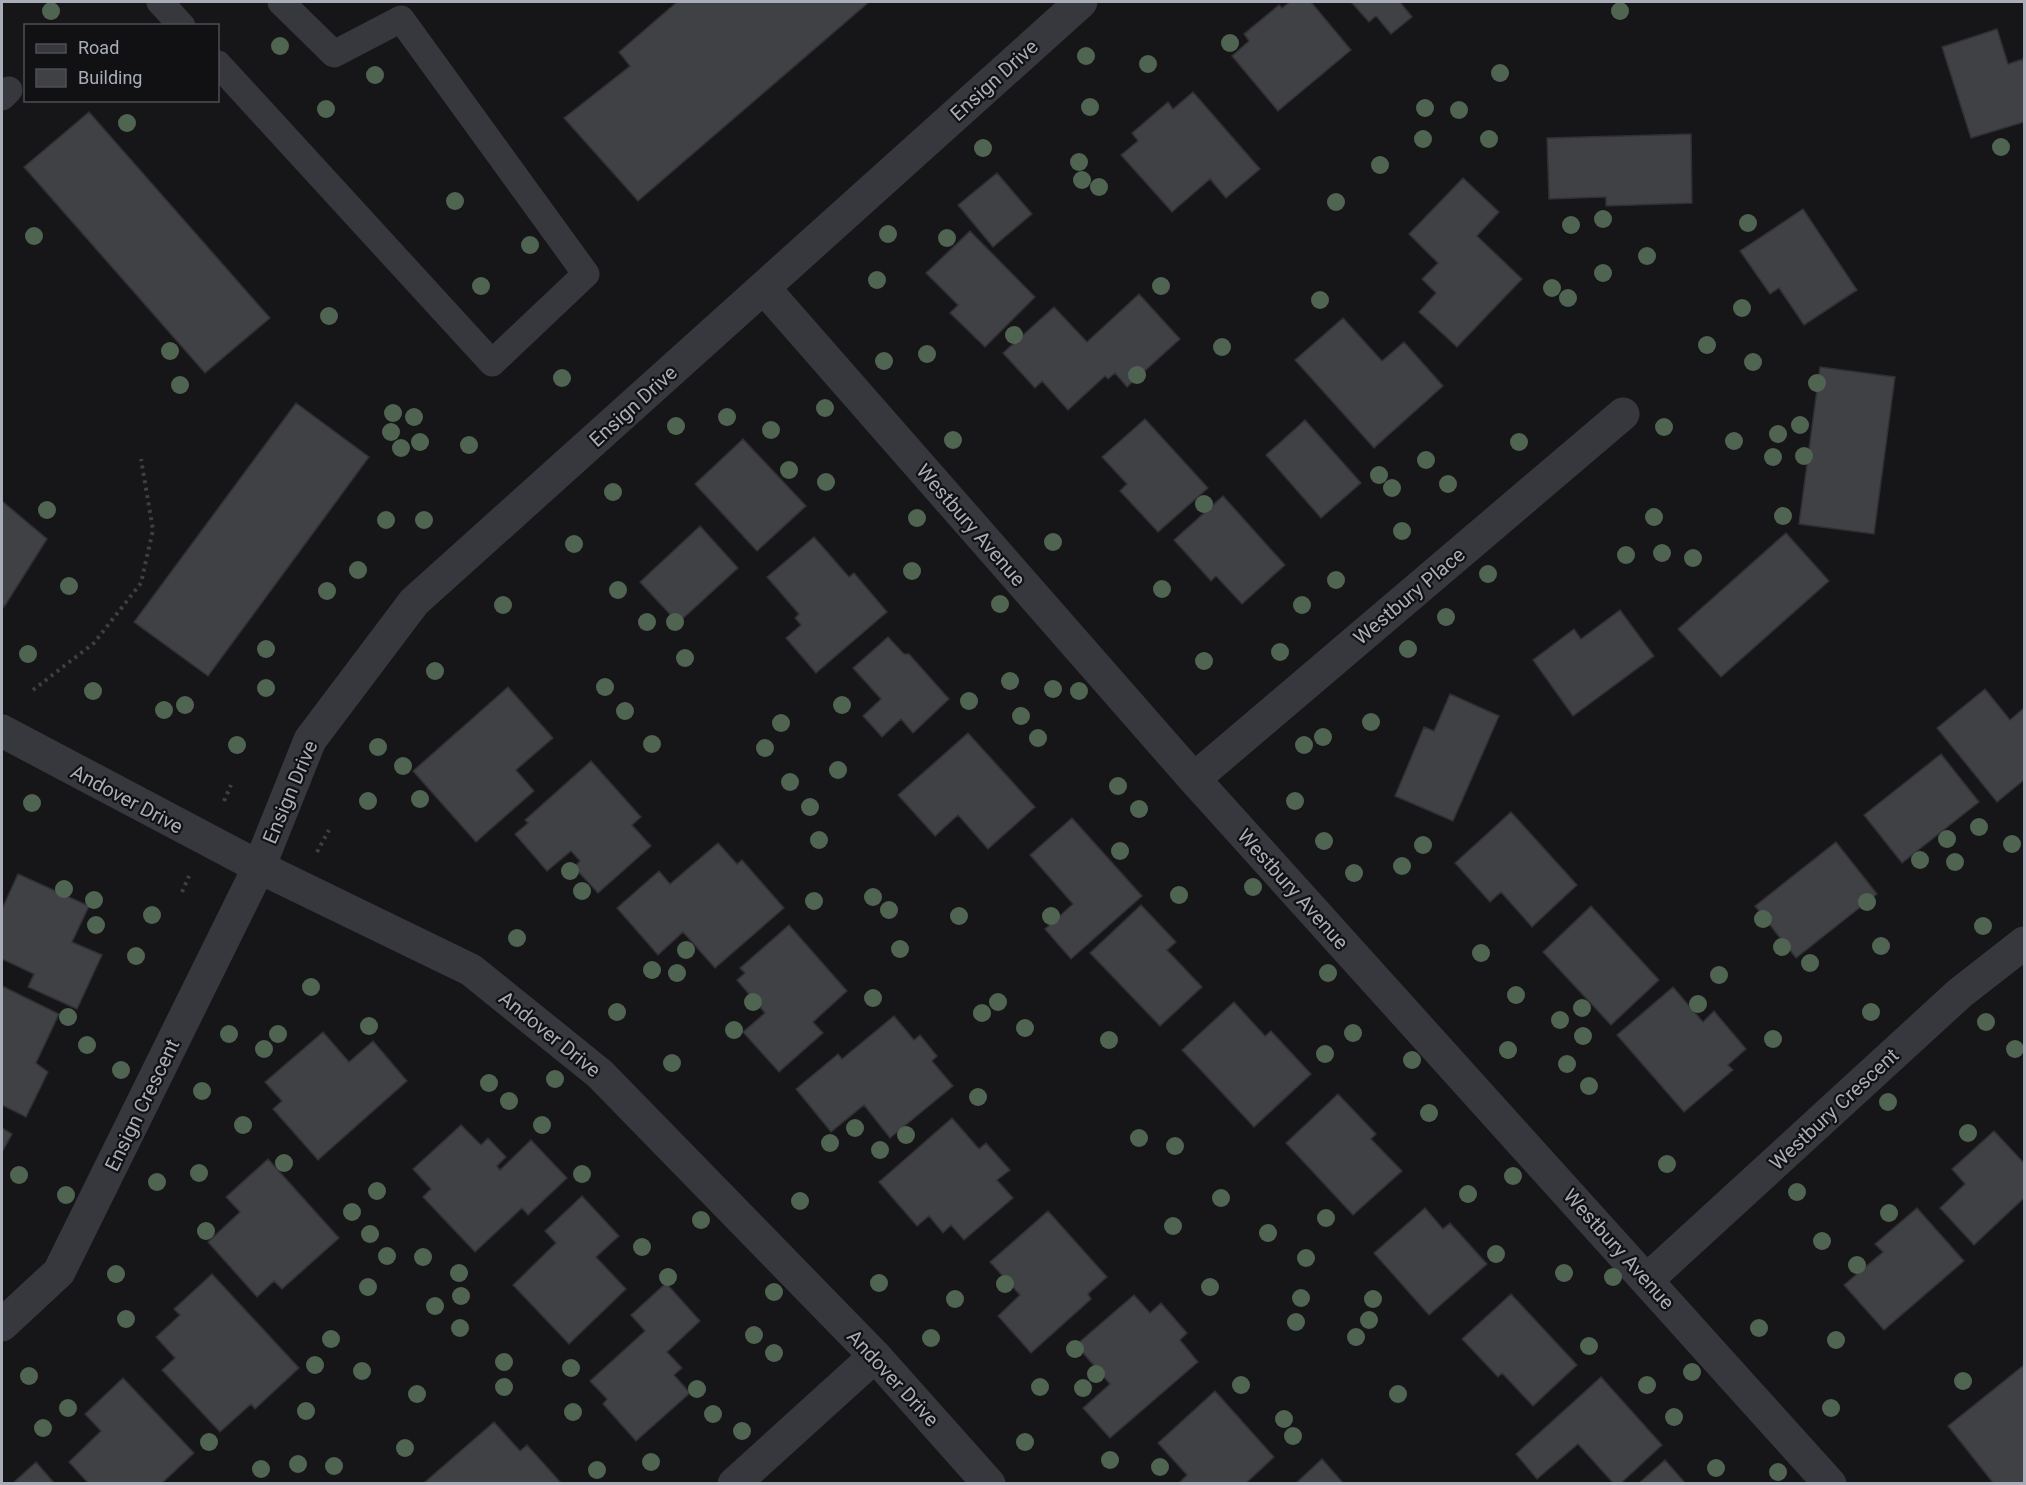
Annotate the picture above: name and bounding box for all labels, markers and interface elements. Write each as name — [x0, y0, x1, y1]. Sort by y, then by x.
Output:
legend — [24, 24, 219, 102]
street label: Ensign Drive — [945, 34, 1043, 126]
text: Road — [78, 37, 119, 58]
text: Building — [78, 67, 142, 88]
street label: Ensign Drive — [584, 360, 682, 452]
street label: Westbury Avenue — [911, 459, 1031, 591]
street label: Westbury Place — [1348, 542, 1470, 650]
street label: Ensign Drive — [258, 737, 322, 847]
street label: Andover Drive — [67, 759, 187, 839]
street label: Westbury Avenue — [1233, 824, 1353, 954]
street label: Andover Drive — [494, 986, 606, 1082]
street label: Ensign Crescent — [100, 1035, 184, 1175]
street label: Westbury Crescent — [1764, 1043, 1904, 1175]
street label: Westbury Avenue — [1559, 1184, 1679, 1314]
street label: Andover Drive — [842, 1325, 944, 1431]

